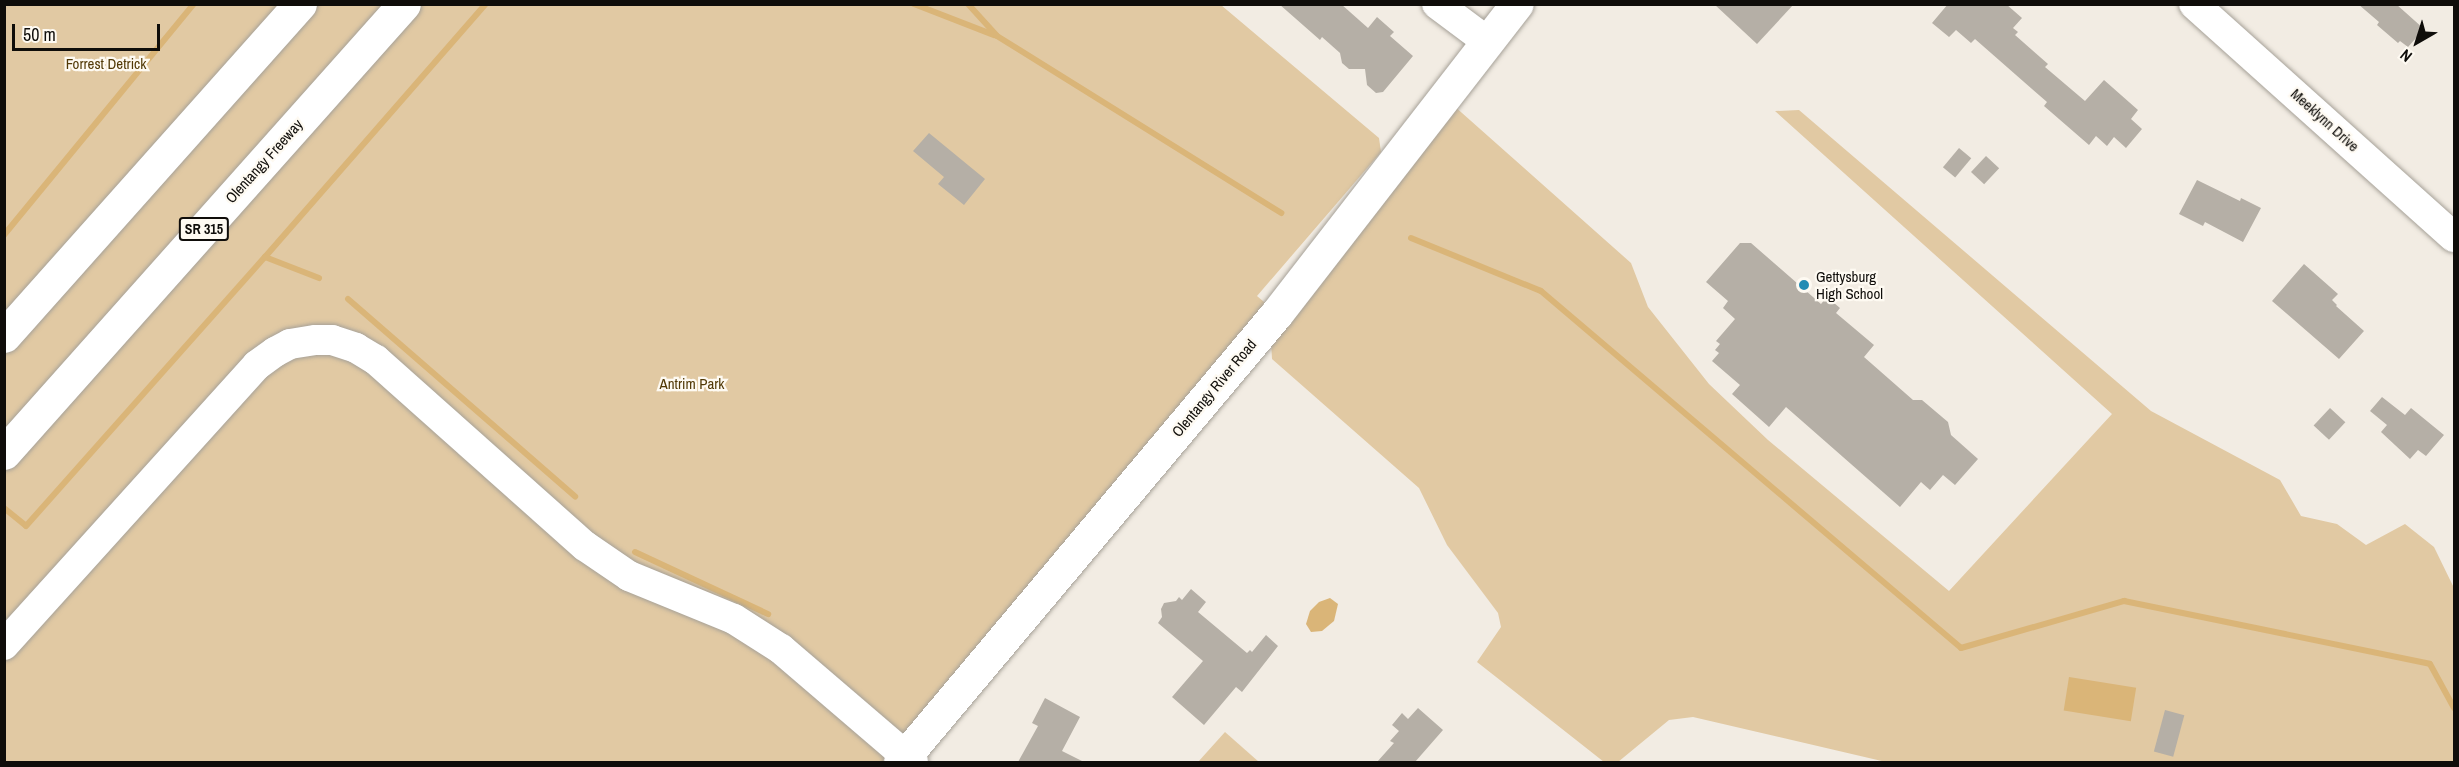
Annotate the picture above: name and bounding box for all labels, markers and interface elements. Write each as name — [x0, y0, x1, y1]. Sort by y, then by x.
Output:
scale bar — [15, 12, 164, 50]
north arrow — [2387, 12, 2447, 72]
text: 50 m — [23, 22, 56, 47]
text: N — [2395, 44, 2416, 68]
park label: Forrest Detrick — [66, 55, 146, 73]
street label: Meeklynn Drive — [2287, 85, 2363, 155]
street label: Olentangy Freeway — [222, 115, 306, 207]
road number: SR 315 — [178, 218, 230, 240]
place label: Gettysburg High School — [1816, 267, 1883, 302]
marker: Gettysburg High School — [1797, 278, 1811, 292]
street label: Olentangy River Road — [1168, 336, 1260, 440]
park label: Antrim Park — [660, 375, 724, 393]

